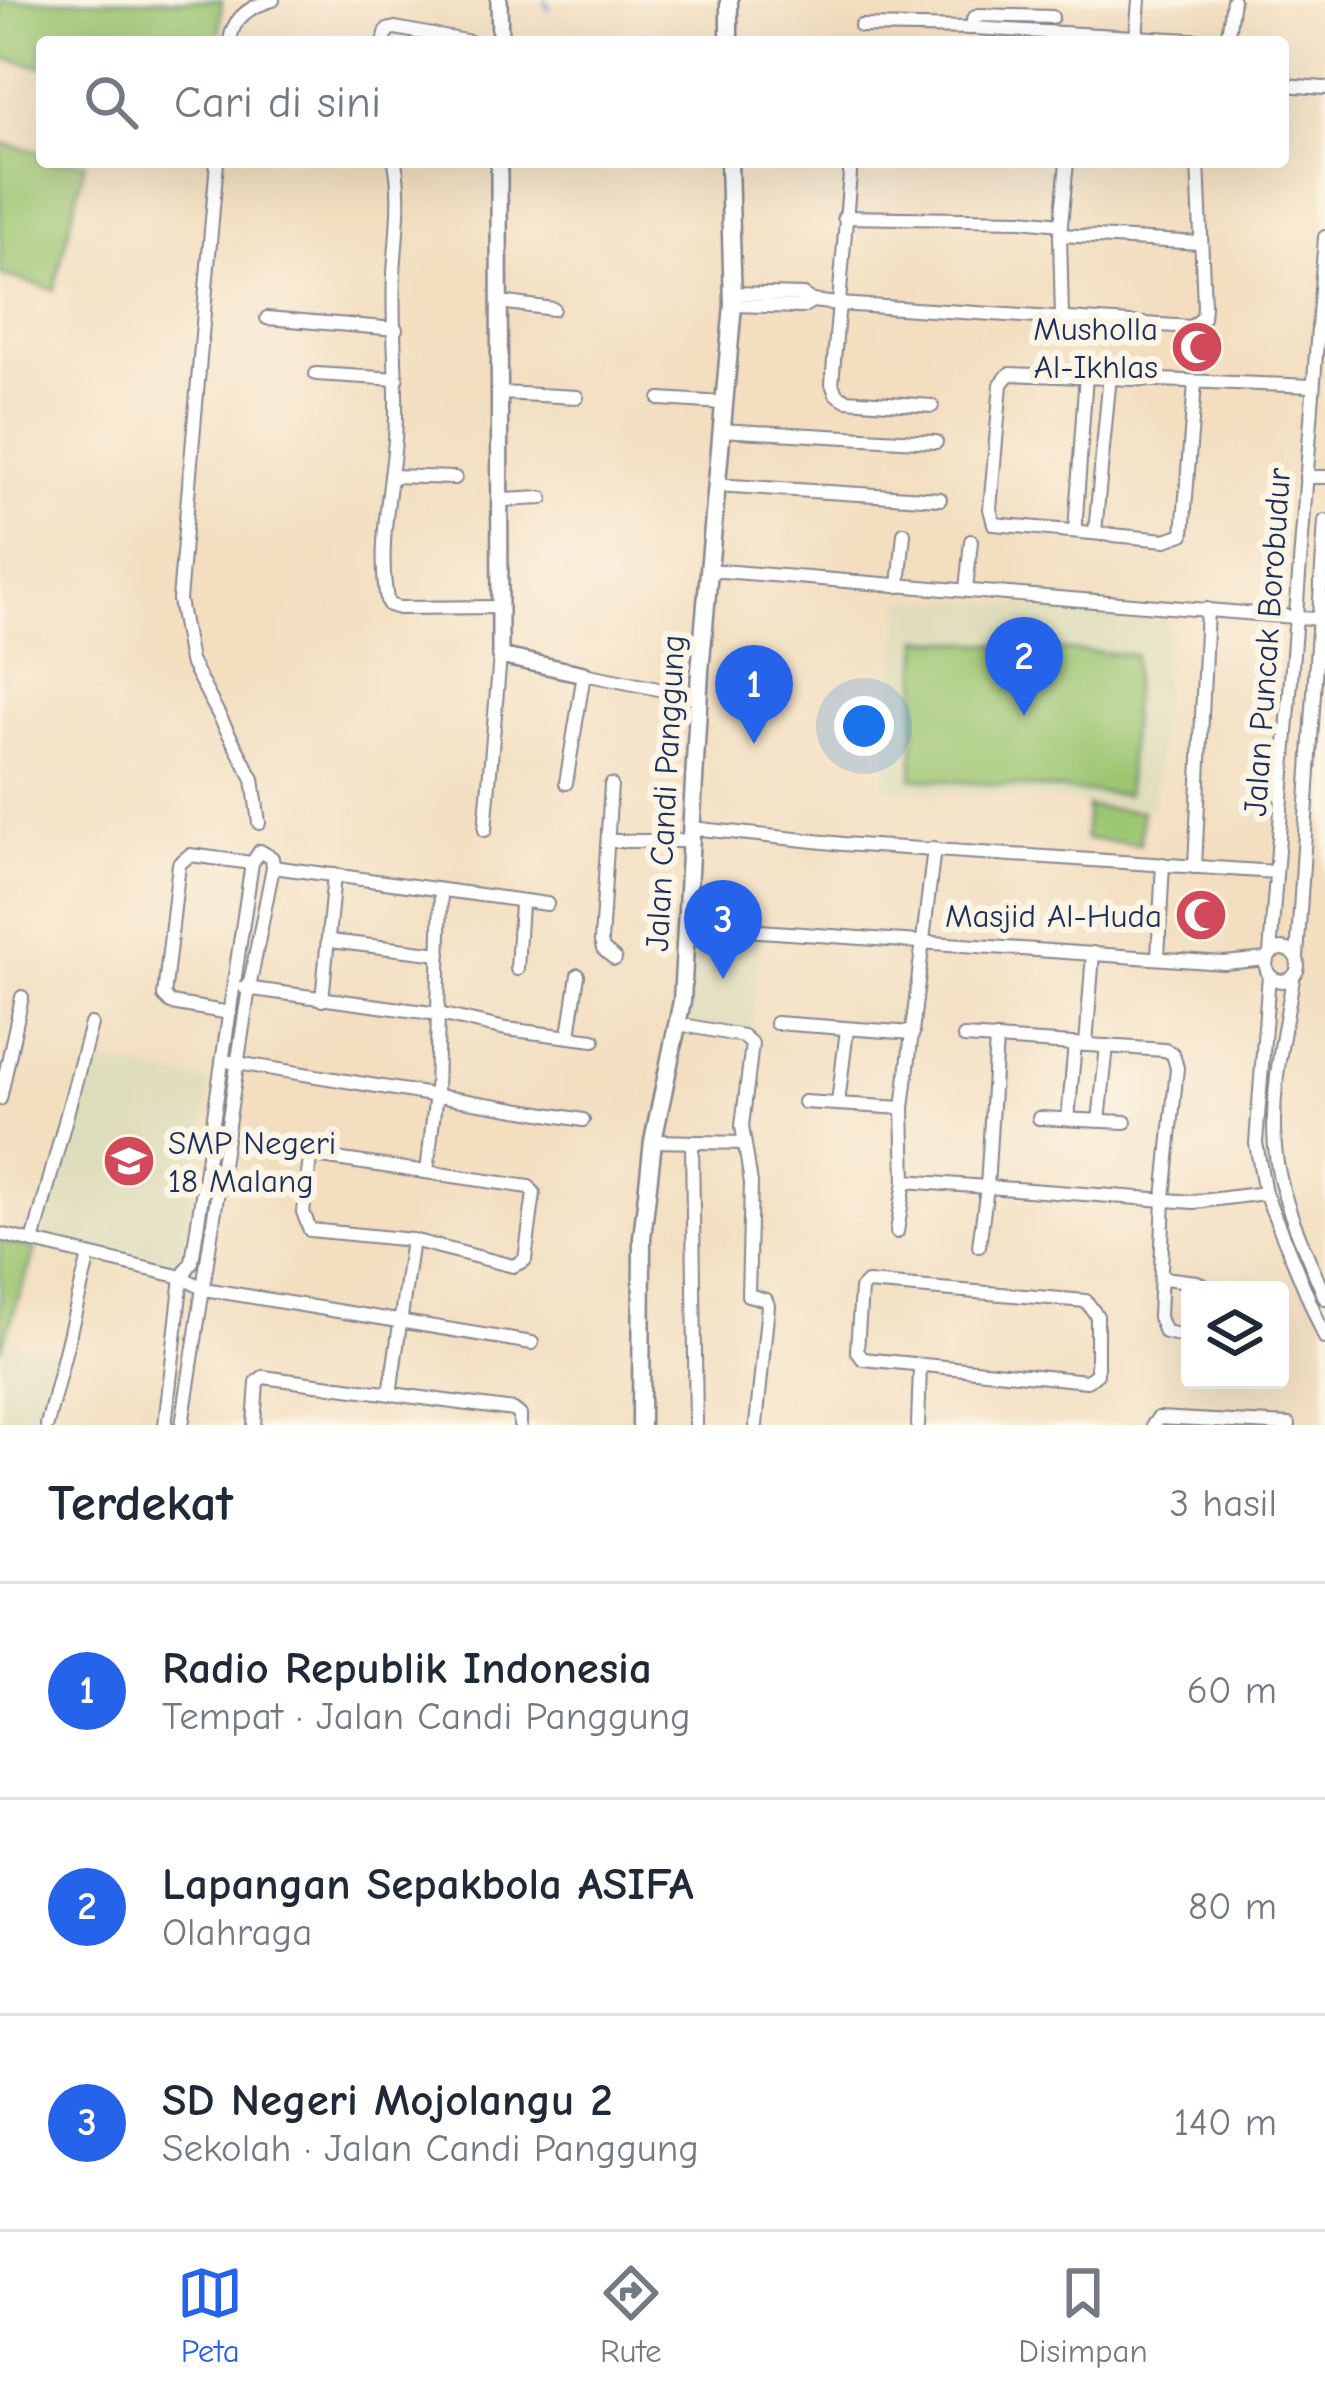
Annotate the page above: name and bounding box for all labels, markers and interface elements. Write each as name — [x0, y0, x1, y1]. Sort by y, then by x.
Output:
search box — [36, 36, 1289, 168]
icon: search — [78, 69, 144, 135]
text: Cari di sini — [174, 76, 381, 128]
place label: Musholla Al-Ikhlas — [1033, 310, 1158, 386]
mosque icon: Musholla Al-Ikhlas — [1169, 319, 1225, 375]
street label: Jalan Puncak Borobudur — [1236, 467, 1298, 817]
pin: 2 — [985, 617, 1063, 716]
street label: Jalan Candi Panggung — [638, 634, 692, 952]
pin: 1 — [715, 645, 793, 744]
your location — [834, 696, 894, 756]
pin: 3 — [684, 880, 762, 979]
mosque icon: Masjid Al-Huda — [1173, 887, 1229, 943]
place label: Masjid Al-Huda — [945, 897, 1162, 935]
place label: SMP Negeri 18 Malang — [168, 1124, 336, 1200]
school or university icon: SMP Negeri 18 Malang — [101, 1133, 157, 1189]
map controls — [1181, 1281, 1289, 1389]
button: layers — [1181, 1281, 1289, 1389]
text: Terdekat — [48, 1474, 233, 1533]
text: 3 hasil — [1170, 1481, 1277, 1526]
text: Radio Republik Indonesia — [162, 1642, 652, 1694]
text: 1 — [79, 1668, 95, 1713]
text: 60 m — [1187, 1668, 1277, 1713]
text: Tempat · Jalan Candi Panggung — [162, 1694, 691, 1739]
text: Lapangan Sepakbola ASIFA — [162, 1858, 694, 1910]
text: 2 — [77, 1884, 97, 1929]
text: 80 m — [1188, 1884, 1277, 1929]
text: Olahraga — [162, 1910, 312, 1955]
text: SD Negeri Mojolangu 2 — [162, 2074, 613, 2126]
text: 3 — [77, 2100, 97, 2145]
text: 140 m — [1174, 2100, 1277, 2145]
text: Sekolah · Jalan Candi Panggung — [162, 2126, 699, 2171]
tab: Peta — [177, 2260, 243, 2370]
tab: Rute — [598, 2260, 664, 2370]
tab: Disimpan — [1018, 2260, 1148, 2370]

